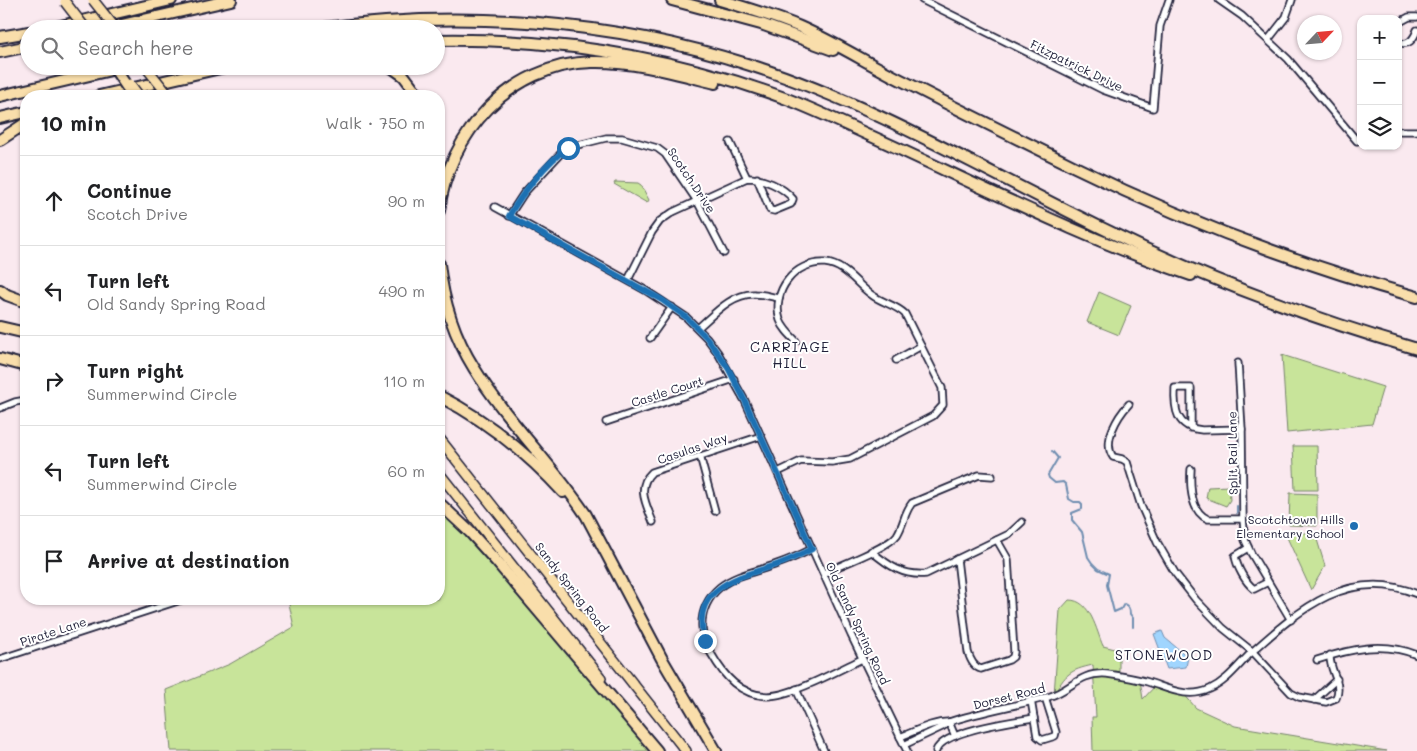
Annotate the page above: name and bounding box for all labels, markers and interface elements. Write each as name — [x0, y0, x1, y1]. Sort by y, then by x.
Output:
north arrow — [1297, 15, 1342, 60]
map controls — [1357, 15, 1402, 150]
button: + — [1357, 15, 1402, 60]
search box — [20, 20, 445, 75]
icon: search — [38, 34, 66, 62]
text: Search here — [78, 35, 194, 60]
street label: Fitzpatrick Drive — [1028, 36, 1126, 94]
button: − — [1357, 60, 1402, 105]
button: layers — [1357, 105, 1402, 150]
text: 10 min — [40, 109, 106, 136]
text: Walk · 750 m — [325, 112, 425, 133]
route start — [557, 137, 580, 160]
street label: Scotch Drive — [664, 144, 720, 216]
text: Continue — [87, 178, 172, 203]
icon: ahead — [40, 187, 68, 215]
text: 90 m — [388, 190, 425, 211]
text: Scotch Drive — [87, 203, 188, 224]
text: Turn left — [87, 268, 170, 293]
icon: left — [40, 277, 68, 305]
text: 490 m — [378, 280, 425, 301]
text: Old Sandy Spring Road — [87, 293, 265, 314]
district label: CARRIAGE HILL — [750, 337, 830, 372]
text: Turn right — [87, 358, 184, 383]
icon: right — [40, 367, 68, 395]
text: 110 m — [383, 370, 425, 391]
street label: Castle Court — [629, 372, 705, 410]
text: Summerwind Circle — [87, 383, 237, 404]
street label: Split Rail Lane — [1223, 411, 1241, 495]
street label: Casulas Way — [655, 429, 729, 467]
text: Turn left — [87, 448, 170, 473]
icon: left — [40, 457, 68, 485]
text: 60 m — [388, 460, 425, 481]
text: Summerwind Circle — [87, 473, 237, 494]
place label: Scotchtown Hills Elementary School — [1236, 511, 1344, 541]
marker: Scotchtown Hills Elementary School — [1348, 520, 1360, 532]
street label: Sandy Spring Road — [532, 539, 612, 635]
icon: arrive — [40, 547, 68, 575]
text: Arrive at destination — [87, 548, 290, 573]
street label: Old Sandy Spring Road — [822, 559, 894, 687]
street label: Pirate Lane — [18, 613, 88, 649]
route end — [694, 630, 717, 653]
district label: STONEWOOD — [1115, 645, 1213, 664]
street label: Dorset Road — [971, 679, 1047, 713]

